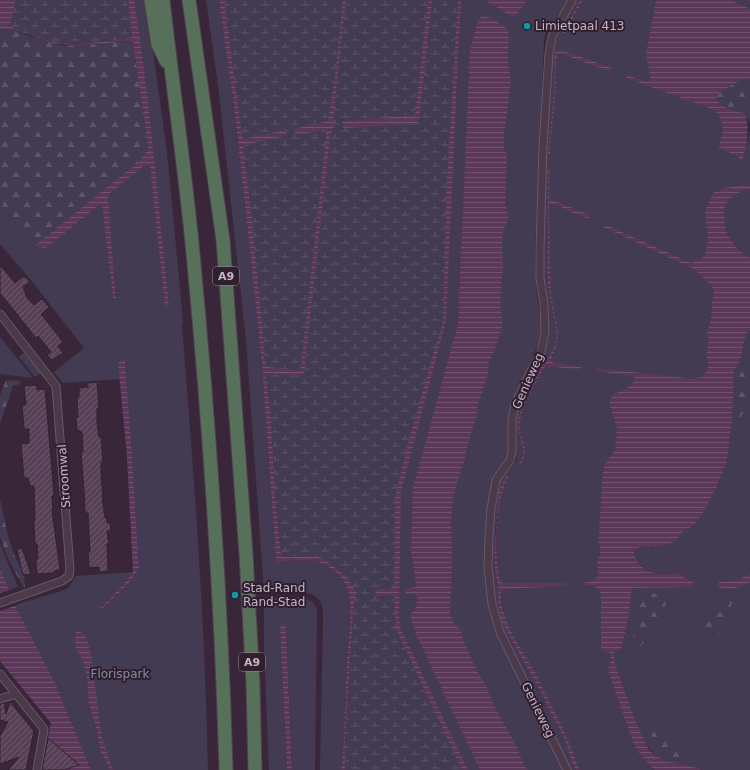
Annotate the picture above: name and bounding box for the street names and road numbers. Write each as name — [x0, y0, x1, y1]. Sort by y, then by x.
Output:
road number: A9 — [213, 267, 239, 285]
street label: Genieweg — [509, 351, 547, 411]
street label: Stroomwal — [55, 444, 73, 508]
road number: A9 — [239, 653, 265, 671]
street label: Genieweg — [519, 680, 557, 740]

